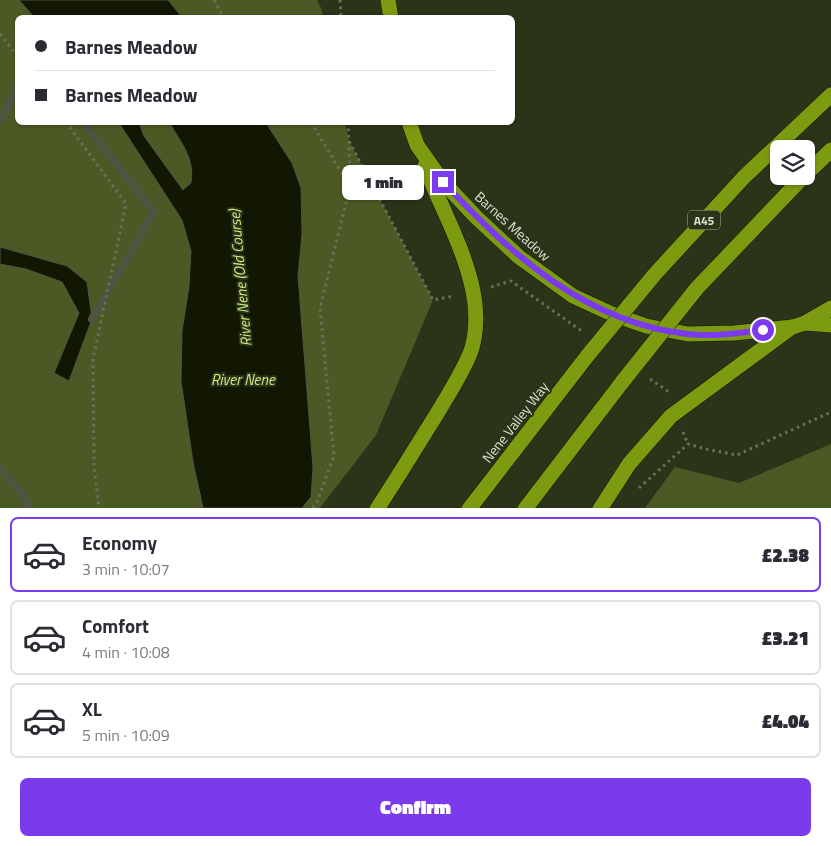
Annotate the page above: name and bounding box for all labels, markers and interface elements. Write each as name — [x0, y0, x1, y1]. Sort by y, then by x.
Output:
text: Barnes Meadow — [65, 32, 198, 61]
text: Barnes Meadow — [65, 80, 198, 109]
map controls — [770, 140, 815, 185]
button: layers — [770, 140, 815, 185]
callout: 1 min — [343, 164, 426, 200]
text: 1 min — [363, 170, 403, 194]
route end — [432, 171, 454, 193]
street label: Barnes Meadow — [470, 186, 556, 266]
water label: River Nene (Old Course) — [222, 207, 257, 347]
road number: A45 — [688, 210, 720, 230]
route start — [752, 319, 774, 341]
water label: River Nene — [211, 368, 276, 391]
street label: Nene Valley Way — [477, 377, 554, 467]
text: Economy — [82, 528, 157, 557]
icon: car — [22, 532, 67, 577]
text: £2.38 — [762, 540, 809, 569]
text: 3 min · 10:07 — [82, 557, 170, 581]
text: Comfort — [82, 611, 149, 640]
icon: car — [22, 615, 67, 660]
text: £3.21 — [762, 623, 809, 652]
text: 4 min · 10:08 — [82, 640, 170, 664]
text: XL — [82, 694, 102, 723]
icon: car — [22, 698, 67, 743]
text: £4.04 — [762, 706, 809, 735]
text: 5 min · 10:09 — [82, 723, 170, 747]
button: Confirm — [20, 778, 811, 836]

